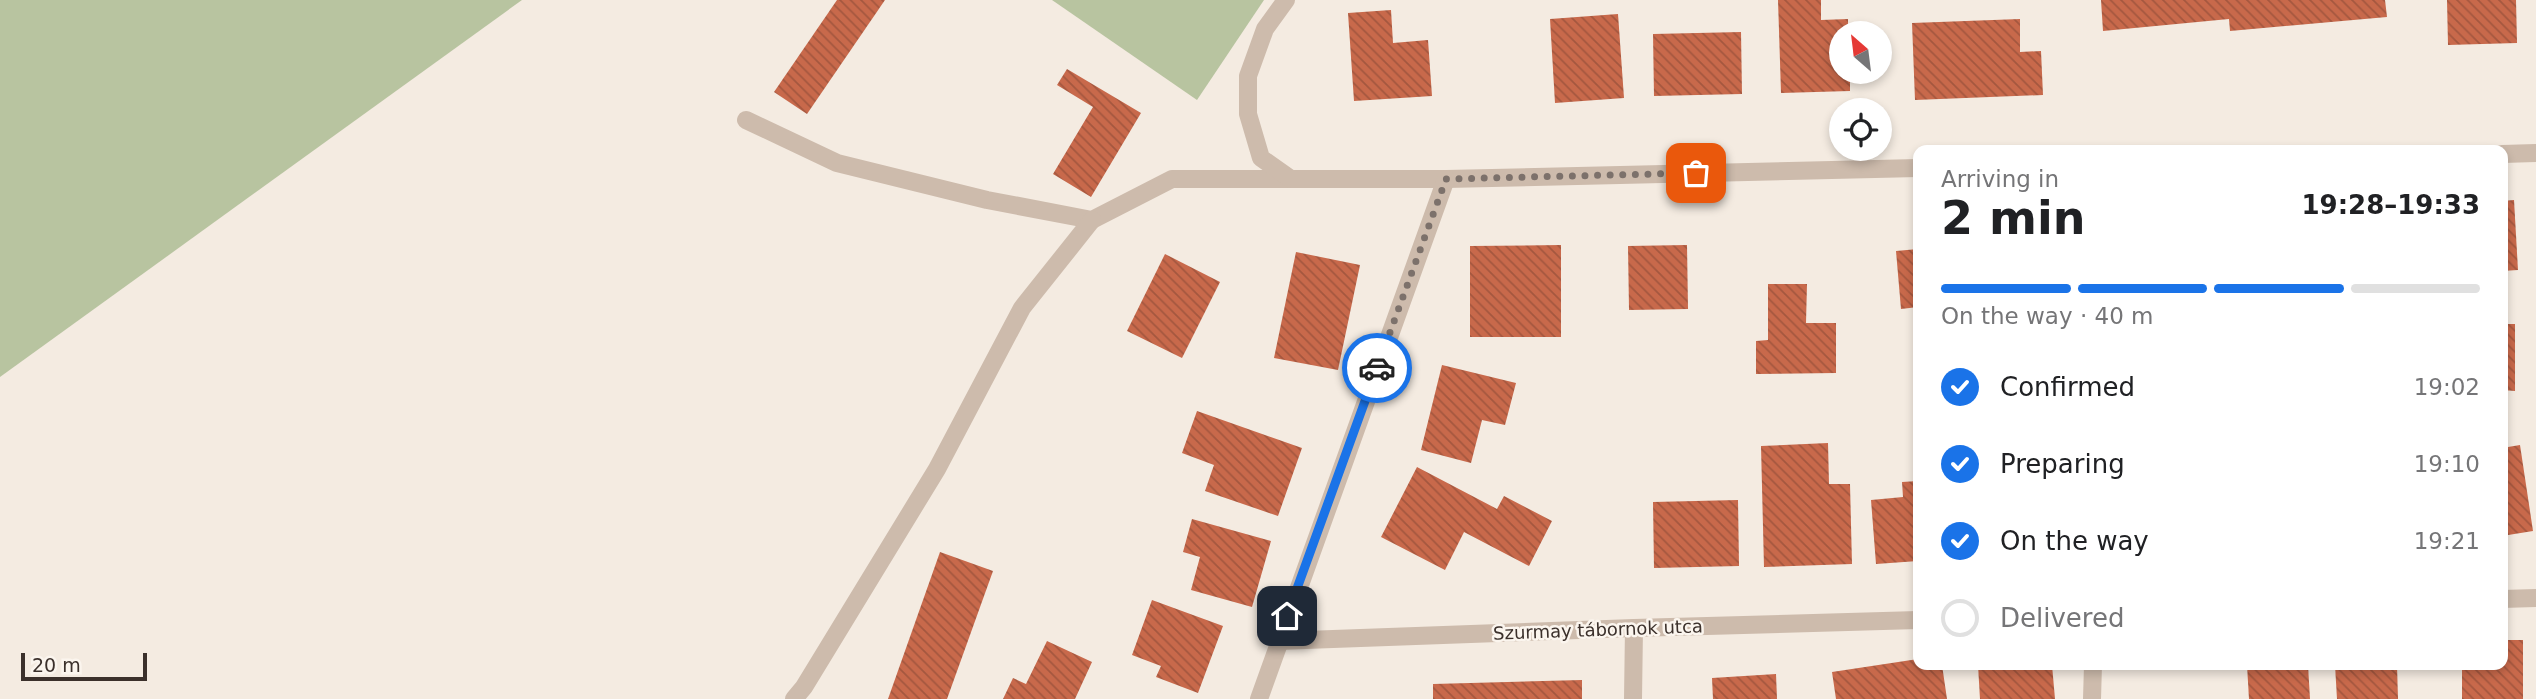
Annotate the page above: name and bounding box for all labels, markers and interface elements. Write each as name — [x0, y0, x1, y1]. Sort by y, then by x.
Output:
north arrow — [1829, 21, 1892, 84]
map controls — [1829, 21, 1892, 161]
button: locate — [1829, 98, 1892, 161]
pin — [1666, 143, 1726, 203]
icon: bag — [1677, 154, 1715, 192]
text: Arriving in — [1941, 166, 2059, 192]
text: 19:28–19:33 — [2301, 190, 2480, 220]
text: 2 min — [1941, 191, 2085, 245]
text: On the way · 40 m — [1941, 303, 2153, 329]
courier — [1342, 333, 1412, 403]
icon: car — [1358, 349, 1396, 387]
icon: check — [1941, 368, 1979, 406]
text: Confirmed — [2000, 372, 2135, 402]
text: 19:02 — [2414, 374, 2480, 400]
icon: check — [1941, 445, 1979, 483]
text: Preparing — [2000, 449, 2125, 479]
text: 19:10 — [2414, 451, 2480, 477]
icon: check — [1941, 522, 1979, 560]
text: On the way — [2000, 526, 2149, 556]
text: 19:21 — [2414, 528, 2480, 554]
pin — [1257, 586, 1317, 646]
icon: home — [1268, 597, 1306, 635]
text: Delivered — [2000, 603, 2124, 633]
street label: Szurmay tábornok utca — [1493, 615, 1703, 644]
scale bar — [21, 650, 147, 682]
text: 20 m — [32, 654, 81, 676]

